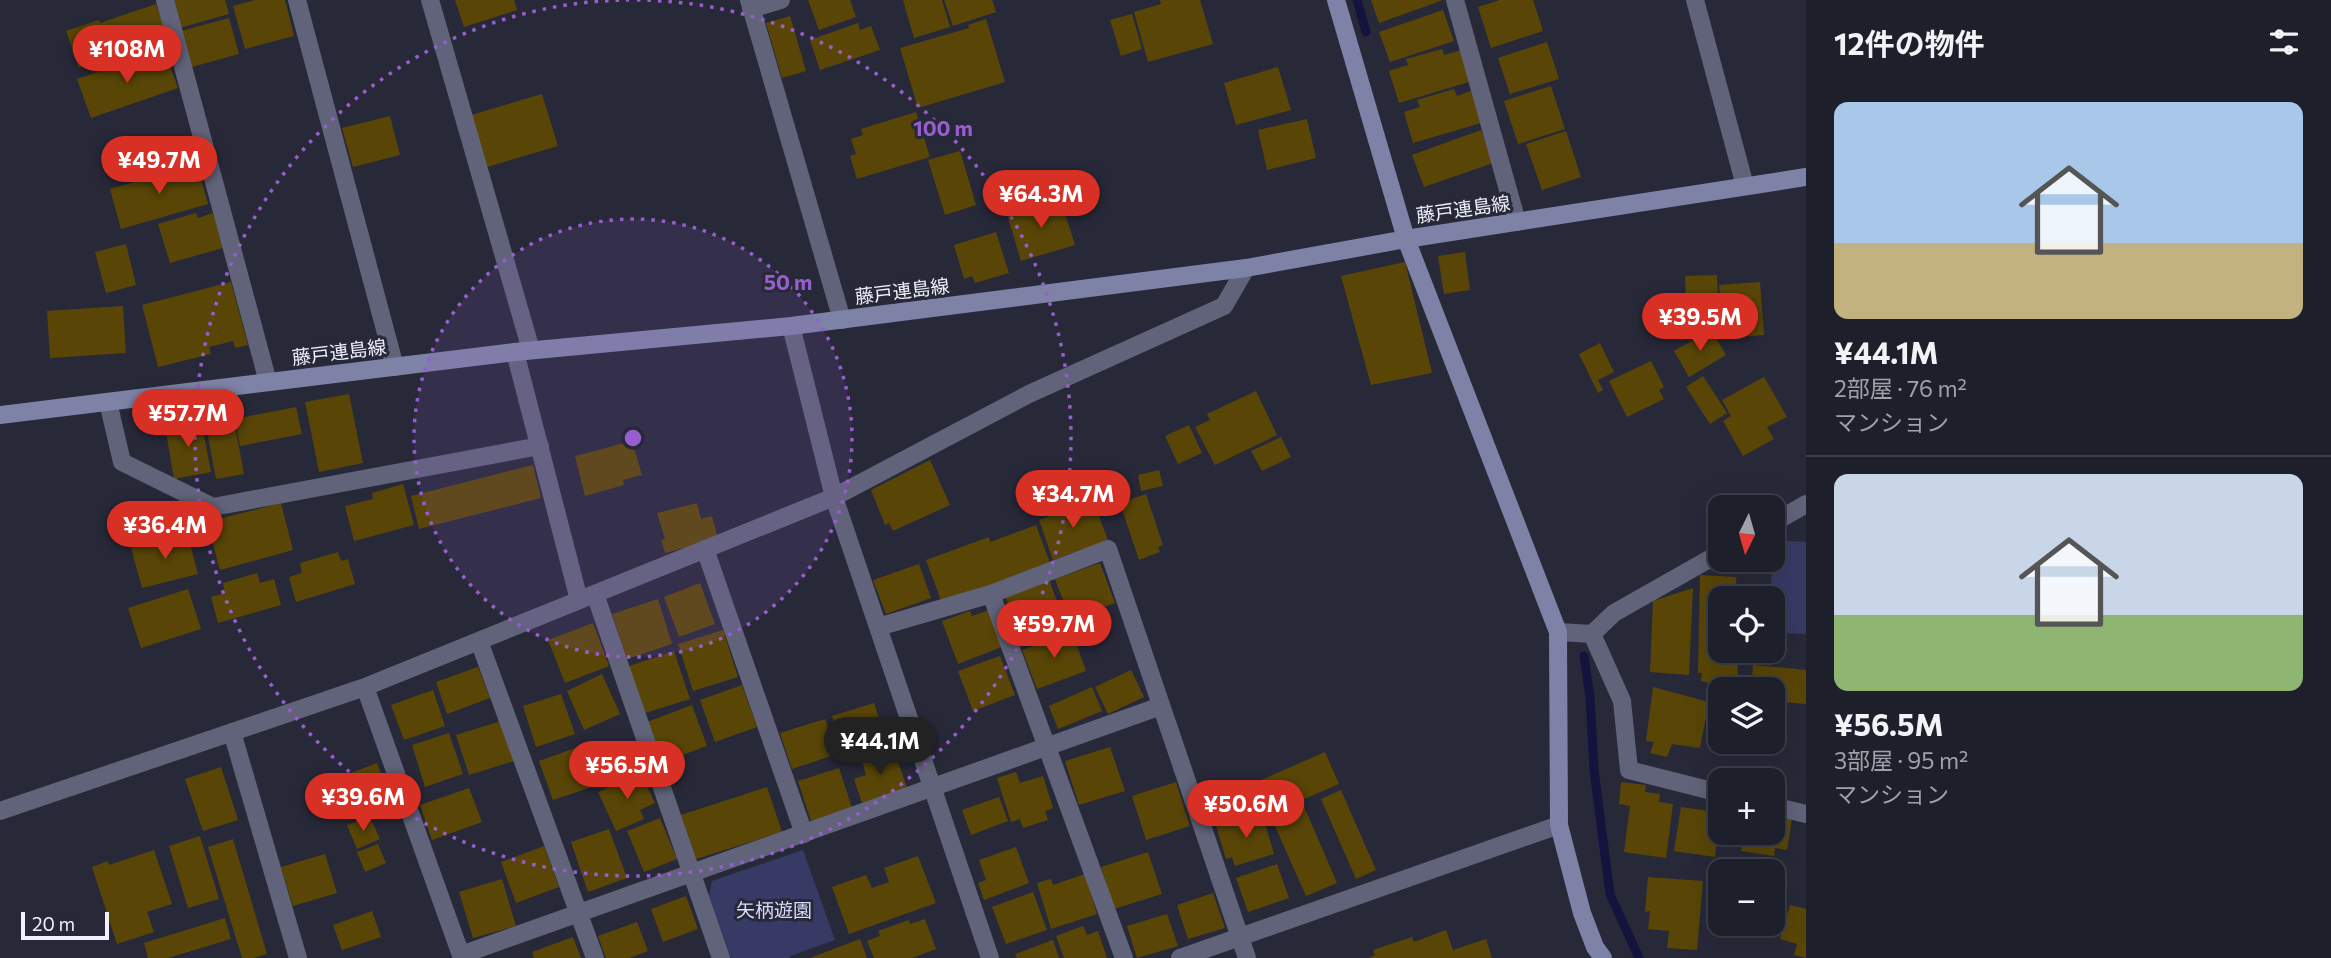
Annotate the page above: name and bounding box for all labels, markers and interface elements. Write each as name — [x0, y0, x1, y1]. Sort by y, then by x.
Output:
icon: filters — [2265, 23, 2303, 61]
text: 12件の物件 — [1834, 24, 1985, 61]
pin: ¥108M — [78, 25, 176, 85]
text: ¥108M — [89, 34, 165, 62]
text: 100 m — [913, 115, 973, 140]
pin: ¥49.7M — [102, 136, 216, 196]
text: ¥49.7M — [117, 145, 201, 173]
icon: home — [2006, 147, 2132, 273]
pin: ¥64.3M — [984, 170, 1098, 230]
text: ¥64.3M — [999, 179, 1083, 207]
street label: 藤戸連島線 — [1414, 191, 1512, 227]
text: 50 m — [764, 269, 812, 294]
street label: 藤戸連島線 — [853, 273, 950, 308]
pin: ¥39.5M — [1643, 294, 1757, 353]
text: ¥39.5M — [1658, 302, 1742, 330]
text: ¥44.1M — [1834, 333, 1938, 370]
street label: 藤戸連島線 — [290, 334, 387, 369]
text: 2部屋 · 76 m² — [1834, 374, 1967, 402]
pin: ¥57.7M — [131, 390, 245, 449]
text: ¥57.7M — [148, 398, 228, 426]
text: マンション — [1834, 408, 1949, 436]
centre of rings — [621, 426, 645, 450]
pin: ¥34.7M — [1016, 470, 1130, 530]
text: ¥34.7M — [1032, 479, 1114, 507]
north arrow — [1708, 495, 1785, 572]
map controls — [1708, 495, 1785, 936]
pin: ¥36.4M — [108, 502, 222, 561]
text: ¥36.4M — [123, 510, 207, 538]
icon: home — [2006, 519, 2132, 645]
button: locate — [1708, 586, 1785, 663]
pin: ¥59.7M — [997, 600, 1111, 660]
text: ¥59.7M — [1013, 609, 1095, 637]
button: layers — [1708, 677, 1785, 754]
text: ¥56.5M — [1834, 705, 1943, 742]
pin: ¥44.1M — [823, 718, 937, 777]
text: ¥44.1M — [840, 726, 920, 754]
pin: ¥56.5M — [570, 742, 684, 801]
text: 3部屋 · 95 m² — [1834, 746, 1968, 774]
text: ¥56.5M — [585, 750, 669, 778]
button: + — [1708, 768, 1785, 845]
pin: ¥39.6M — [306, 774, 420, 833]
pin: ¥50.6M — [1189, 780, 1303, 840]
text: マンション — [1834, 780, 1949, 808]
text: ¥39.6M — [321, 782, 405, 810]
text: ¥50.6M — [1203, 789, 1289, 817]
button: − — [1708, 859, 1785, 936]
park label: 矢柄遊園 — [736, 898, 812, 921]
scale bar — [21, 909, 108, 941]
text: 20 m — [32, 912, 75, 935]

